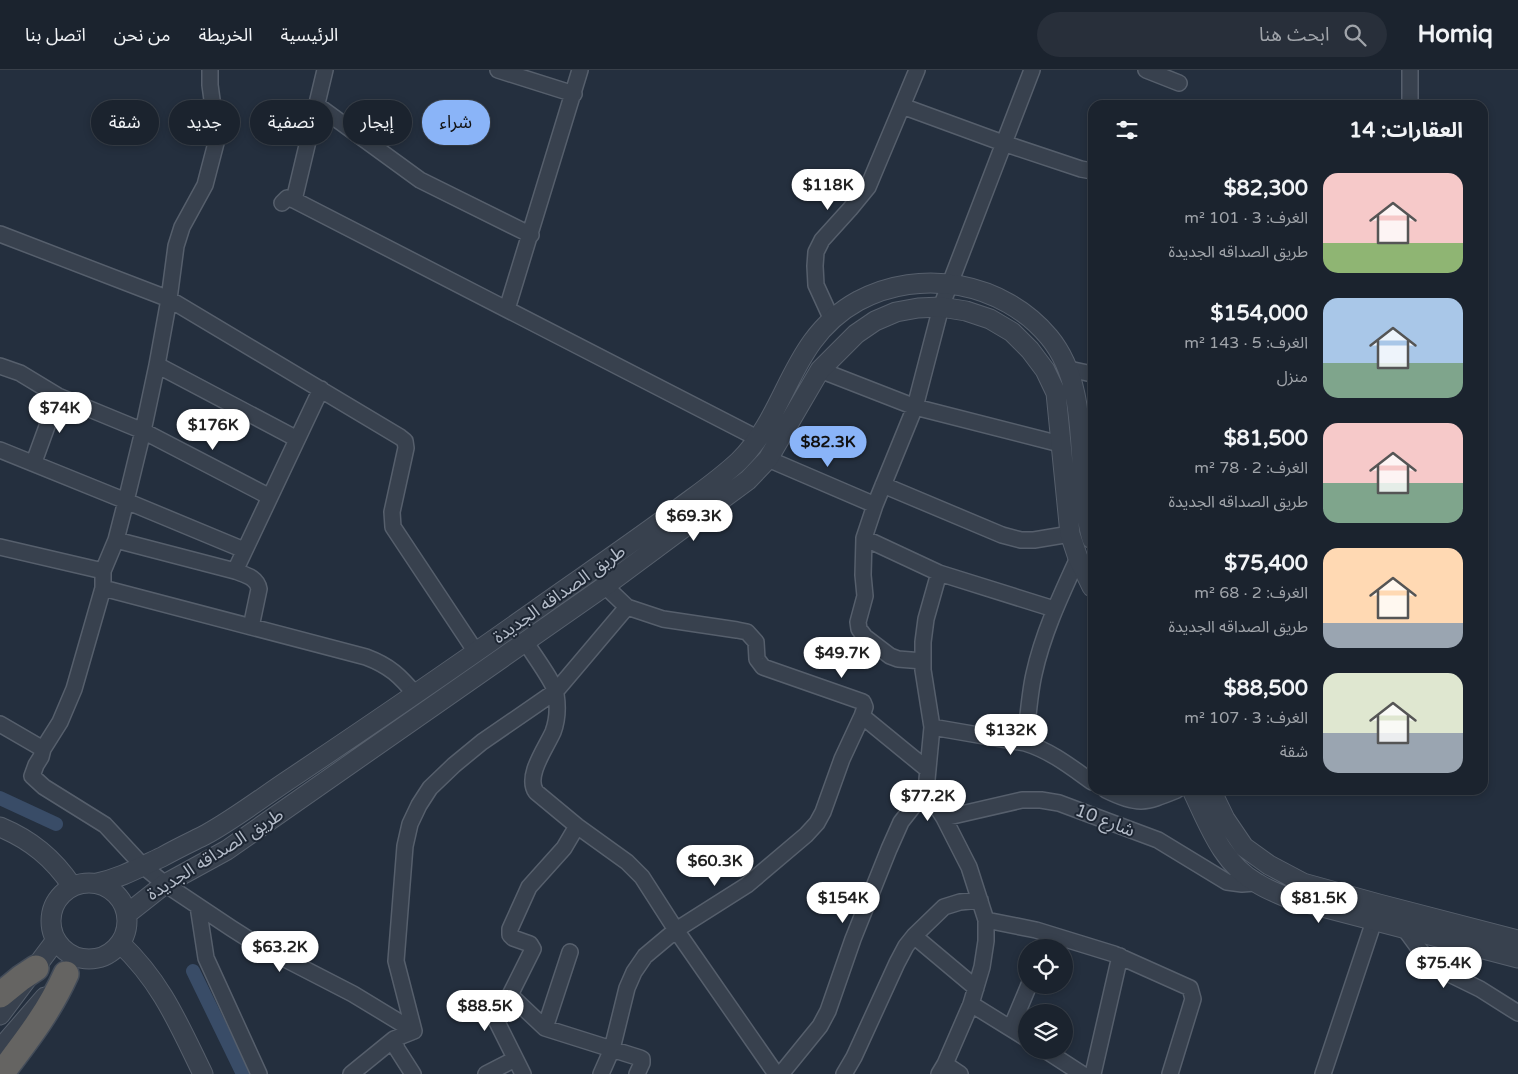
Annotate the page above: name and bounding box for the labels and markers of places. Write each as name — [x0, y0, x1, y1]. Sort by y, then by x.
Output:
pin: $118K — [793, 168, 863, 211]
pin: $74K — [30, 392, 90, 434]
pin: $176K — [178, 408, 248, 451]
pin: $82.3K — [787, 426, 869, 468]
pin: $69.3K — [653, 500, 735, 542]
pin: $49.7K — [801, 636, 883, 679]
pin: $132K — [976, 714, 1046, 756]
pin: $77.2K — [887, 780, 969, 822]
pin: $60.3K — [674, 844, 756, 887]
pin: $154K — [808, 882, 878, 924]
pin: $81.5K — [1278, 882, 1360, 924]
pin: $63.2K — [239, 930, 321, 973]
pin: $75.4K — [1403, 946, 1485, 989]
pin: $88.5K — [444, 990, 526, 1032]

